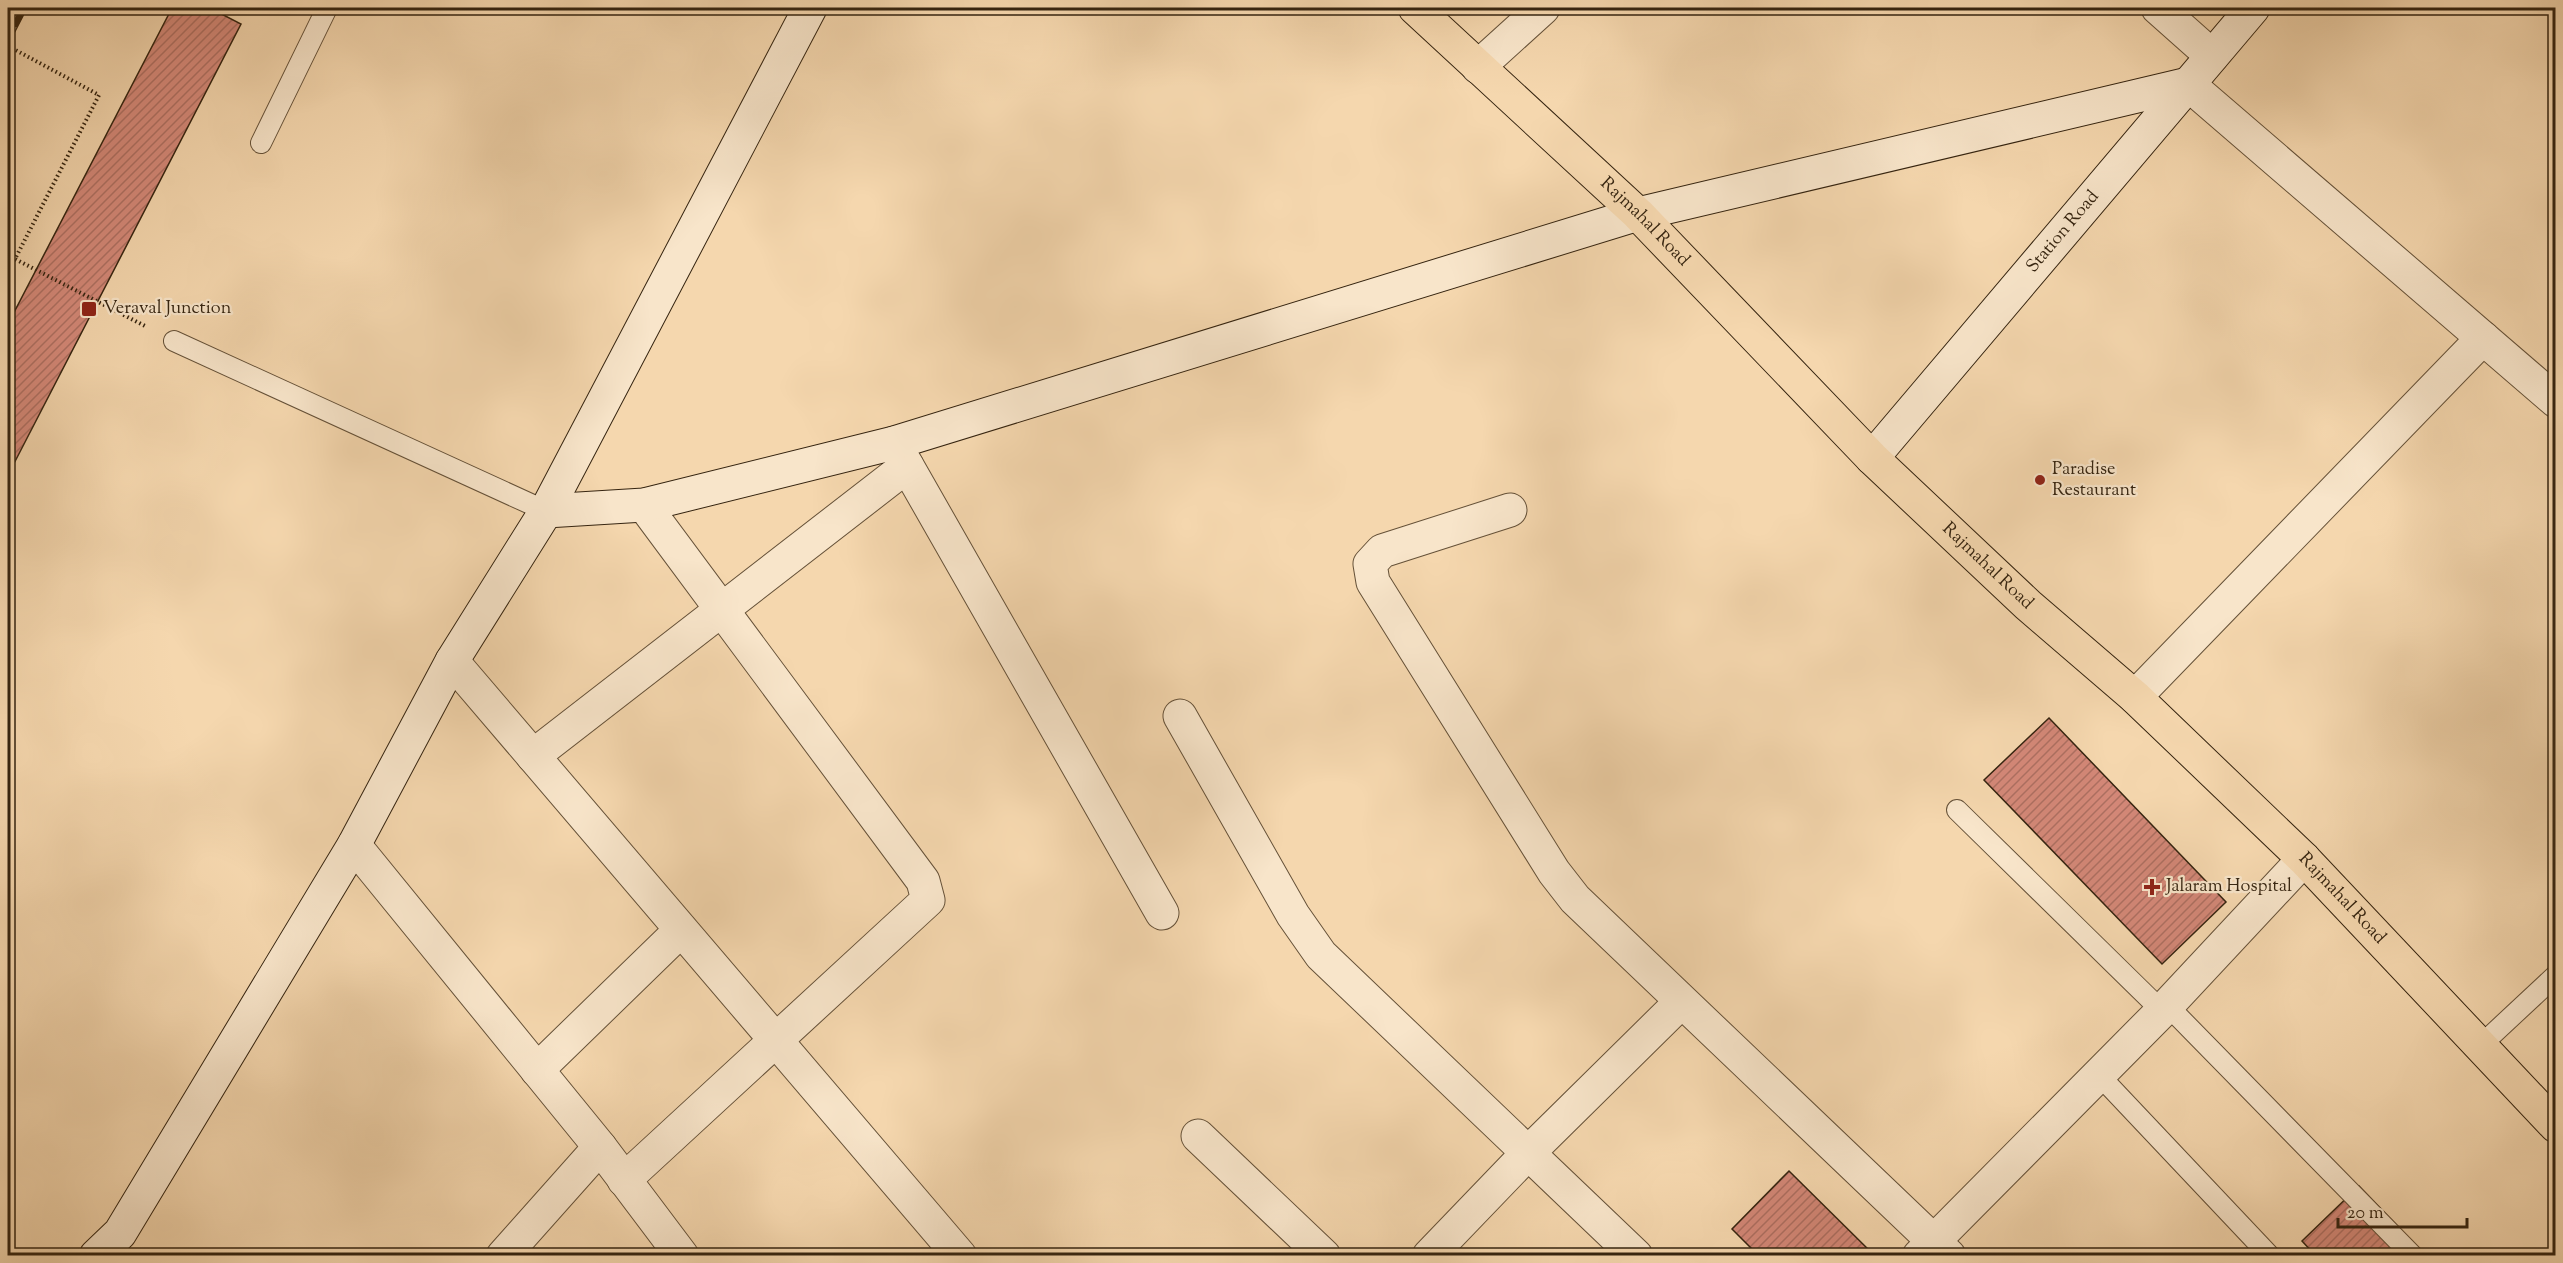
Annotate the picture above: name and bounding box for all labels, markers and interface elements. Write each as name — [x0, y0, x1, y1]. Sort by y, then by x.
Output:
street label: Rajmahal Road — [1594, 172, 1695, 273]
street label: Station Road — [2021, 185, 2106, 279]
place label: Veraval Junction — [103, 296, 232, 322]
marker: Veraval Junction — [80, 300, 98, 318]
place label: Paradise Restaurant — [2052, 457, 2136, 504]
marker: Paradise Restaurant — [2033, 473, 2047, 487]
street label: Rajmahal Road — [1936, 517, 2039, 616]
street label: Rajmahal Road — [2292, 847, 2391, 950]
place label: Jalaram Hospital — [2165, 874, 2292, 900]
marker: Jalaram Hospital — [2143, 878, 2161, 896]
scale bar — [2338, 1191, 2467, 1229]
text: 20 m — [2347, 1201, 2384, 1227]

